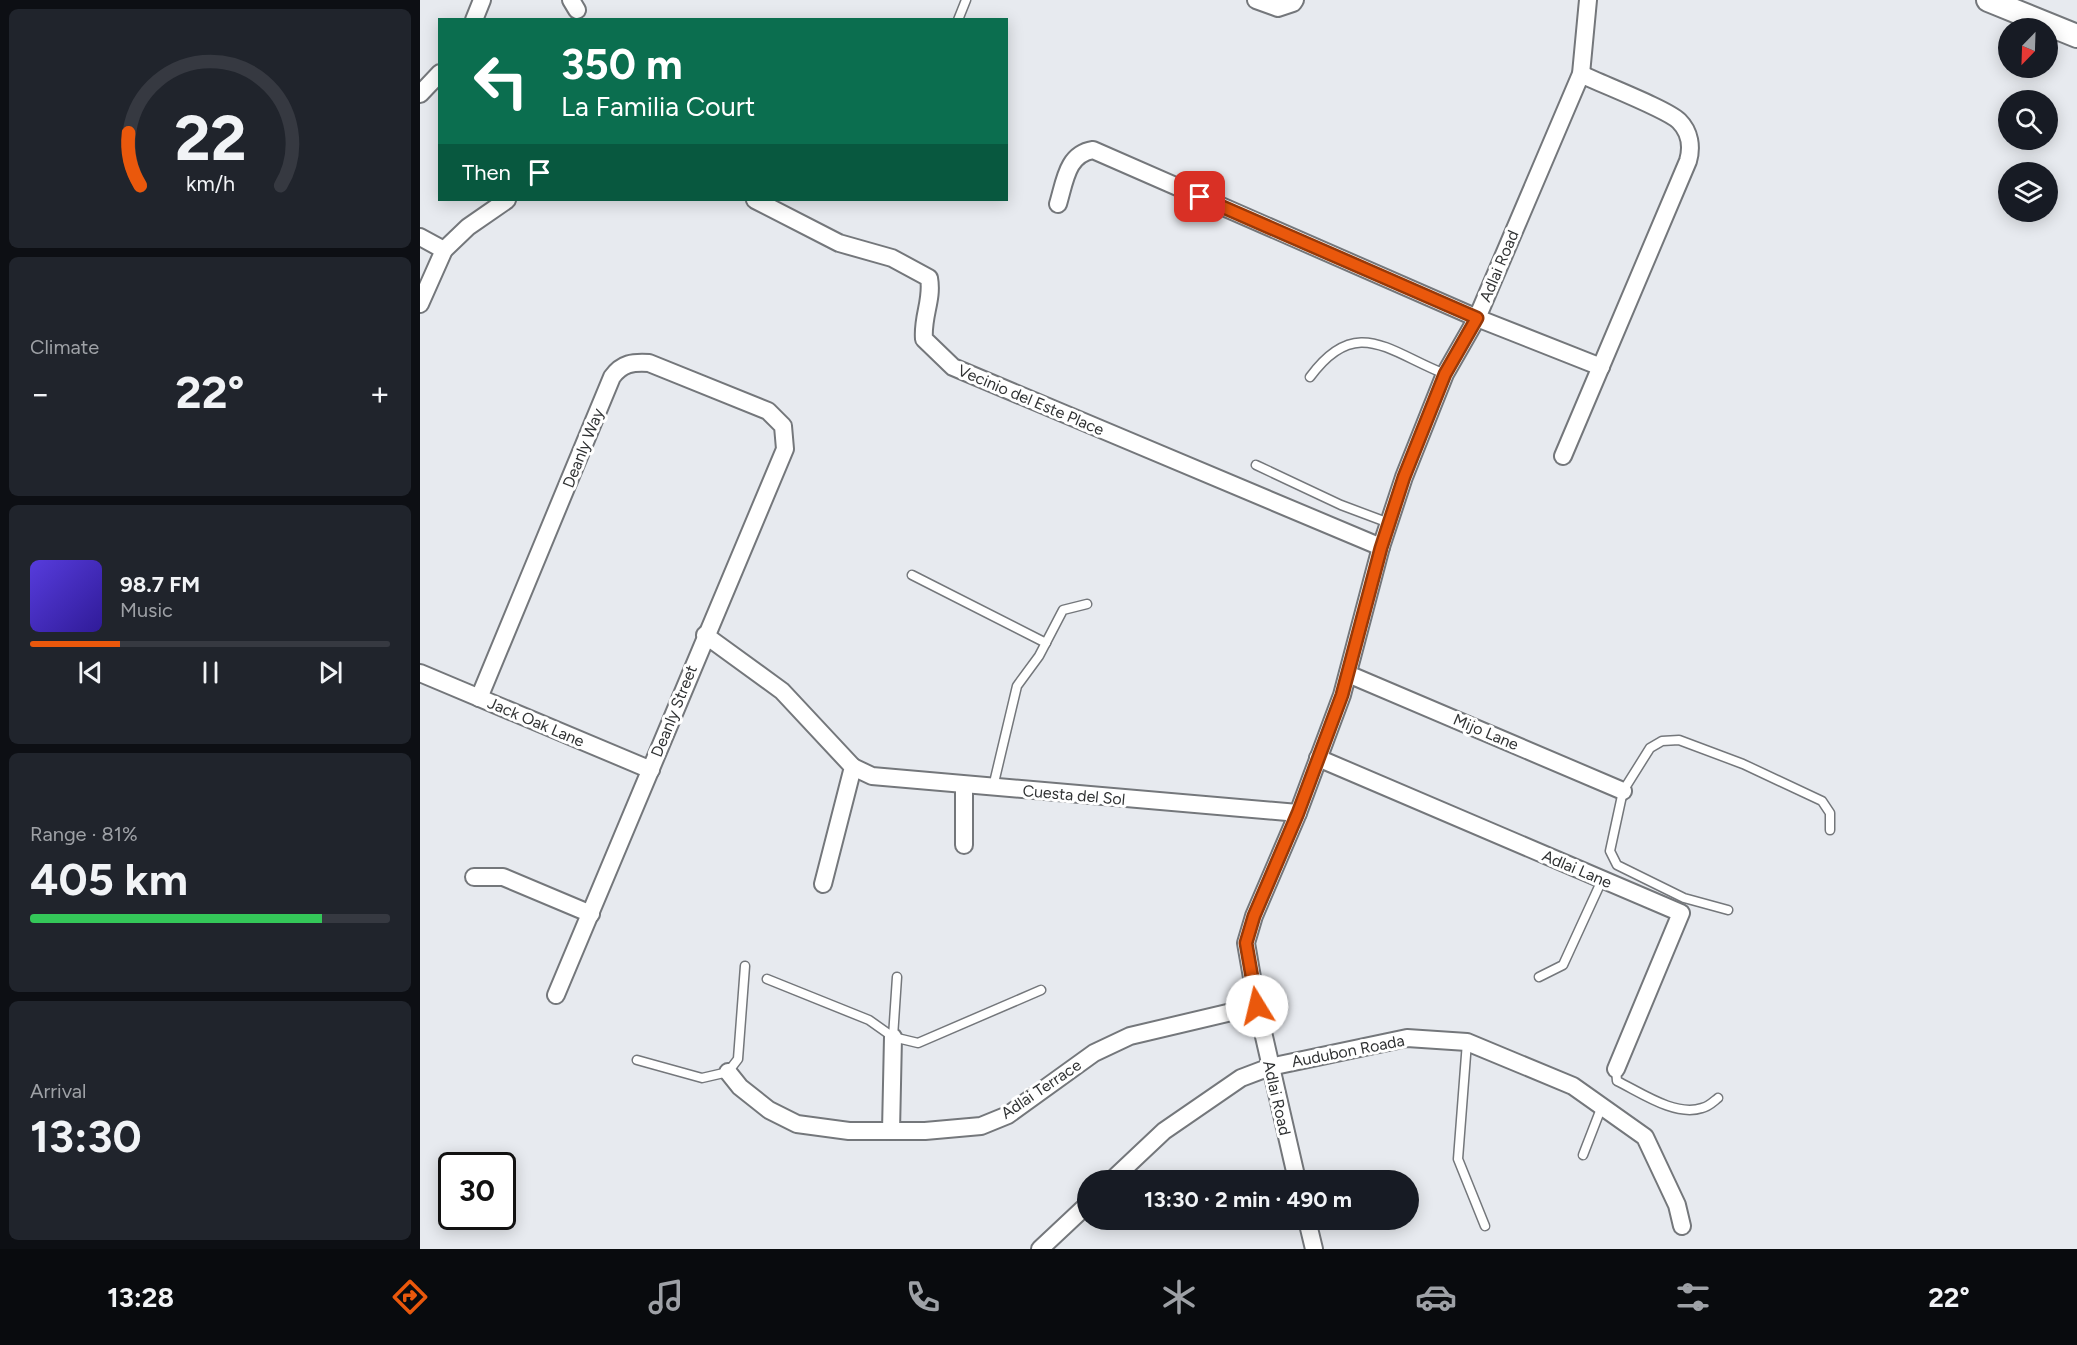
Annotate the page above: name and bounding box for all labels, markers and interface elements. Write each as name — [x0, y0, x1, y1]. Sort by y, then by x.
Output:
north arrow — [1998, 18, 2058, 78]
map controls — [1998, 18, 2058, 222]
text: 350 m — [561, 39, 683, 90]
icon: left — [462, 42, 540, 120]
text: La Familia Court — [561, 90, 755, 123]
button: search — [1998, 90, 2058, 150]
text: 22 — [174, 101, 246, 176]
icon: arrive — [523, 156, 556, 189]
text: Then — [462, 159, 511, 186]
button: layers — [1998, 162, 2058, 222]
text: km/h — [186, 171, 234, 196]
pin — [1174, 171, 1225, 222]
icon: arrive — [1183, 180, 1216, 213]
street label: Adlai Road — [1475, 227, 1523, 305]
text: Climate — [30, 335, 99, 359]
street label: Vecinio del Este Place — [955, 361, 1107, 440]
text: 22° — [175, 365, 245, 419]
text: − — [30, 374, 51, 413]
text: + — [369, 374, 390, 413]
street label: Deanly Way — [558, 405, 608, 490]
text: 98.7 FM — [120, 571, 200, 598]
text: Music — [120, 598, 173, 622]
icon: previous — [74, 656, 107, 689]
icon: pause — [194, 656, 227, 689]
icon: next — [314, 656, 347, 689]
street label: Deanly Street — [647, 662, 701, 760]
street label: Jack Oak Lane — [485, 693, 587, 751]
street label: Mijo Lane — [1451, 710, 1522, 754]
street label: Cuesta del Sol — [1022, 781, 1126, 809]
text: Range · 81% — [30, 822, 138, 846]
street label: Adlai Lane — [1539, 846, 1615, 892]
text: 405 km — [30, 852, 188, 906]
position arrow — [1225, 974, 1289, 1038]
street label: Audubon Roada — [1290, 1031, 1406, 1071]
street label: Adlai Terrace — [997, 1055, 1085, 1123]
street label: Adlai Road — [1259, 1059, 1295, 1137]
text: Arrival — [30, 1079, 86, 1103]
text: 13:30 — [30, 1109, 142, 1163]
speed limit sign: 30 — [438, 1152, 516, 1230]
text: 13:30 · 2 min · 490 m — [1144, 1186, 1352, 1213]
icon: directions — [389, 1276, 431, 1318]
icon: music — [645, 1276, 687, 1318]
icon: phone — [902, 1276, 944, 1318]
icon: climate — [1158, 1276, 1200, 1318]
icon: car — [1415, 1276, 1457, 1318]
icon: filters — [1672, 1276, 1714, 1318]
text: 13:28 — [107, 1281, 174, 1314]
text: 22° — [1928, 1281, 1970, 1314]

